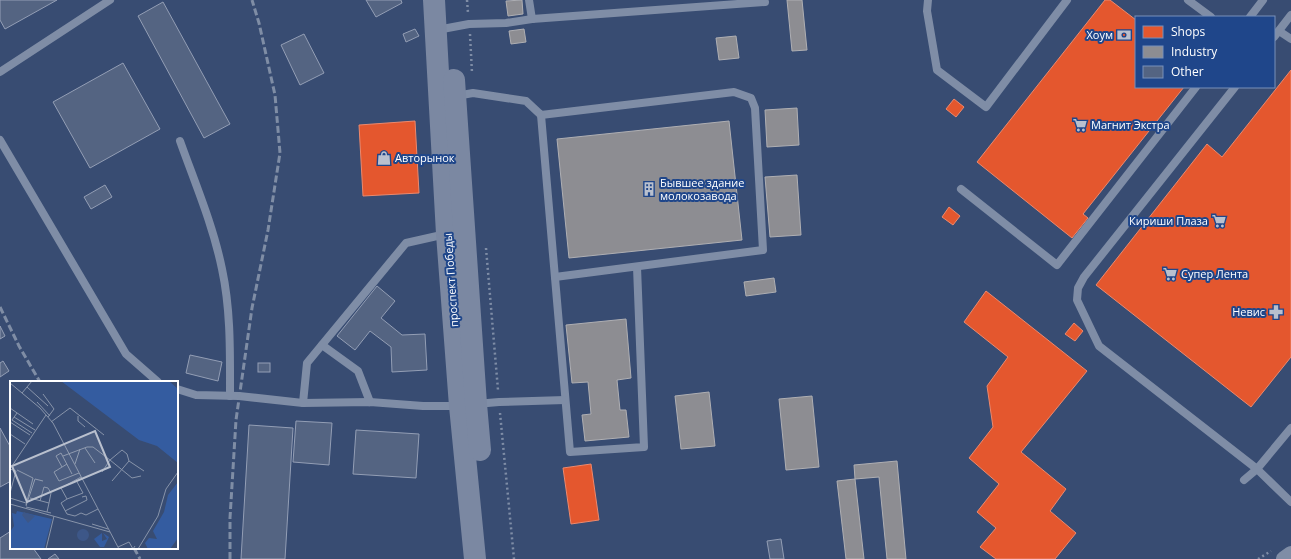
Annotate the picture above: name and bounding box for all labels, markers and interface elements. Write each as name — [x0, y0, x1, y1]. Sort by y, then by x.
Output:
legend — [1135, 16, 1275, 88]
text: Shops — [1171, 23, 1206, 40]
place label: Хоум — [1086, 27, 1113, 42]
bank icon: Хоум — [1116, 27, 1132, 43]
text: Industry — [1171, 43, 1218, 60]
text: Other — [1171, 63, 1204, 80]
supermarket icon: Магнит Экстра — [1072, 117, 1088, 133]
place label: Магнит Экстра — [1091, 117, 1170, 132]
shop icon: Авторынок — [376, 150, 392, 166]
place label: Авторынок — [395, 150, 455, 165]
place label: Бывшее здание молокозавода — [660, 175, 744, 203]
building icon: Бывшее здание молокозавода — [641, 181, 657, 197]
place label: Кириши Плаза — [1129, 213, 1208, 228]
supermarket icon: Кириши Плаза — [1211, 213, 1227, 229]
street label: проспект Победы — [440, 232, 461, 328]
supermarket icon: Супер Лента — [1162, 266, 1178, 282]
place label: Супер Лента — [1181, 266, 1248, 281]
place label: Невис — [1232, 304, 1265, 319]
pharmacy icon: Невис — [1268, 304, 1284, 320]
inset map — [10, 381, 178, 549]

